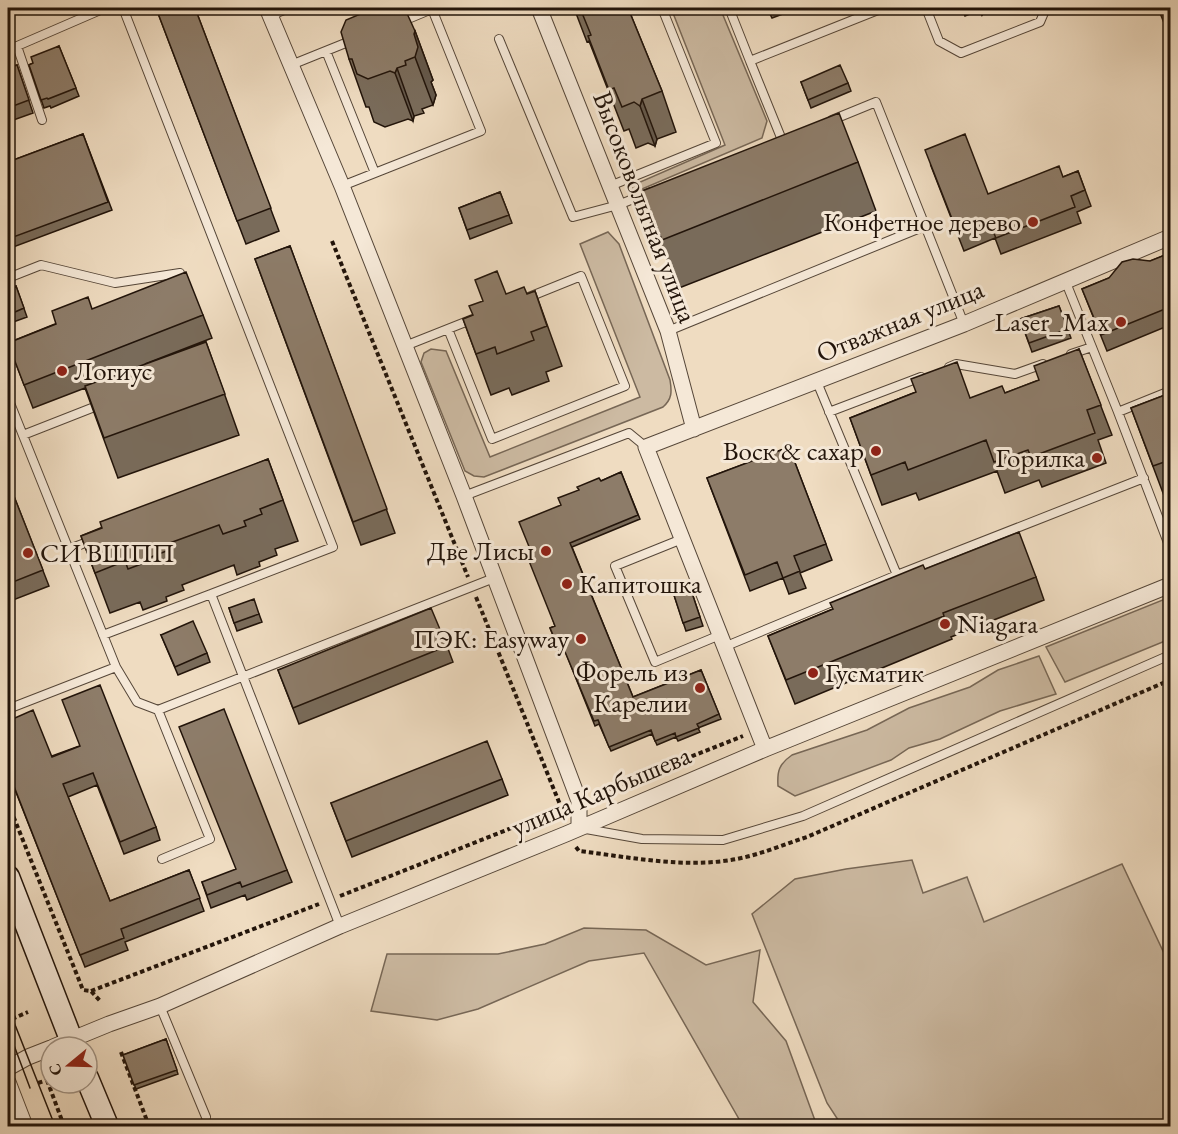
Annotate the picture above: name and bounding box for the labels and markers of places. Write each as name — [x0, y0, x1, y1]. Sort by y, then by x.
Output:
place label: Конфетное дерево — [823, 204, 1021, 239]
marker: Конфетное дерево — [1026, 215, 1040, 229]
place label: Laser_Max — [995, 304, 1109, 339]
marker: Laser_Max — [1114, 315, 1128, 329]
place label: Логиус — [74, 353, 153, 388]
marker: Логиус — [55, 364, 69, 378]
place label: Воск & сахар — [723, 433, 864, 468]
place label: Горилка — [996, 440, 1085, 475]
marker: Воск & сахар — [869, 444, 883, 458]
marker: Горилка — [1090, 451, 1104, 465]
place label: Две Лисы — [427, 533, 534, 568]
place label: СИ ВШПП — [40, 535, 175, 570]
marker: Две Лисы — [539, 544, 553, 558]
marker: СИ ВШПП — [21, 546, 35, 560]
place label: Капитошка — [579, 566, 702, 601]
marker: Капитошка — [560, 577, 574, 591]
place label: Niagara — [957, 606, 1038, 641]
marker: Niagara — [938, 617, 952, 631]
place label: ПЭК: Easyway — [413, 621, 569, 656]
marker: ПЭК: Easyway — [574, 632, 588, 646]
place label: Форель из Карелии — [576, 654, 688, 720]
place label: Гусматик — [825, 655, 924, 690]
marker: Гусматик — [806, 666, 820, 680]
marker: Форель из Карелии — [693, 681, 707, 695]

